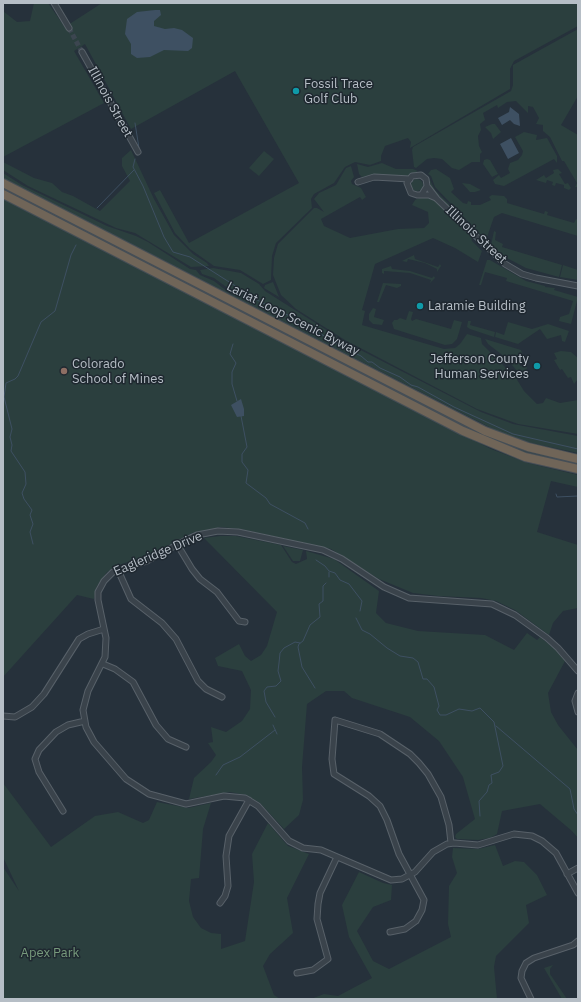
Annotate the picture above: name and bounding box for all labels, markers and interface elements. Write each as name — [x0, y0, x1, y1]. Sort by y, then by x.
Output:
street label: Illinois Street — [84, 64, 136, 140]
place label: Fossil Trace Golf Club — [304, 76, 373, 107]
marker: Fossil Trace Golf Club — [291, 86, 301, 96]
street label: Illinois Street — [442, 203, 510, 267]
street label: Lariat Loop Scenic Byway — [224, 279, 362, 359]
place label: Laramie Building — [428, 298, 526, 314]
marker: Laramie Building — [415, 301, 425, 311]
place label: Jefferson County Human Services — [430, 351, 529, 382]
place label: Colorado School of Mines — [72, 356, 164, 387]
marker: Jefferson County Human Services — [532, 361, 542, 371]
marker: Colorado School of Mines — [59, 366, 69, 376]
street label: Eagleridge Drive — [111, 528, 205, 580]
park label: Apex Park — [21, 945, 79, 961]

